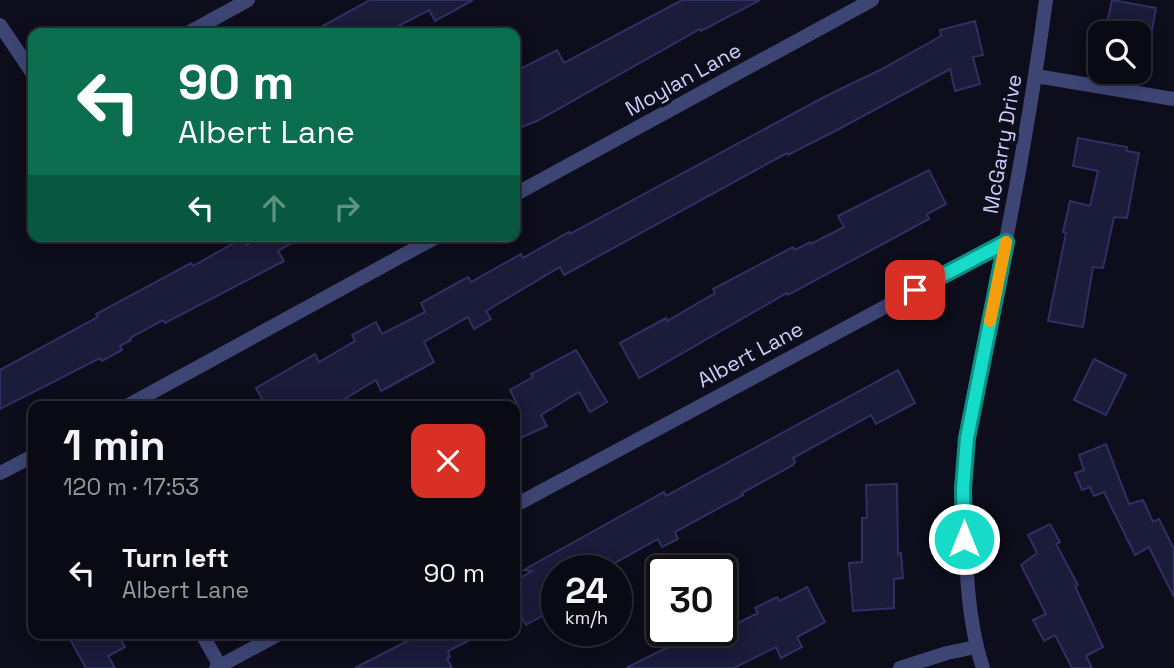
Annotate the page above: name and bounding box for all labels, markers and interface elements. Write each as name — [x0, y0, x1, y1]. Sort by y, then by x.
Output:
map controls — [1088, 21, 1151, 84]
button: search — [1088, 21, 1151, 84]
street label: Moylan Lane — [620, 36, 746, 122]
text: 90 m — [178, 51, 294, 113]
icon: left — [63, 56, 154, 147]
street label: McGarry Drive — [976, 72, 1028, 216]
text: Albert Lane — [178, 112, 355, 152]
icon: left — [182, 189, 220, 227]
icon: ahead — [255, 189, 293, 227]
icon: right — [328, 189, 366, 227]
pin — [885, 260, 945, 320]
icon: arrive — [896, 271, 934, 309]
street label: Albert Lane — [692, 315, 808, 393]
text: 1 min — [63, 419, 166, 472]
button: close — [411, 424, 485, 498]
text: 120 m · 17:53 — [63, 472, 199, 502]
position arrow — [927, 502, 1001, 576]
text: Turn left — [122, 541, 229, 575]
icon: left — [63, 554, 101, 592]
speed limit sign: 30 — [646, 555, 737, 646]
text: 90 m — [423, 556, 485, 590]
text: 24 — [565, 569, 608, 613]
text: Albert Lane — [122, 575, 249, 605]
text: km/h — [565, 606, 608, 629]

